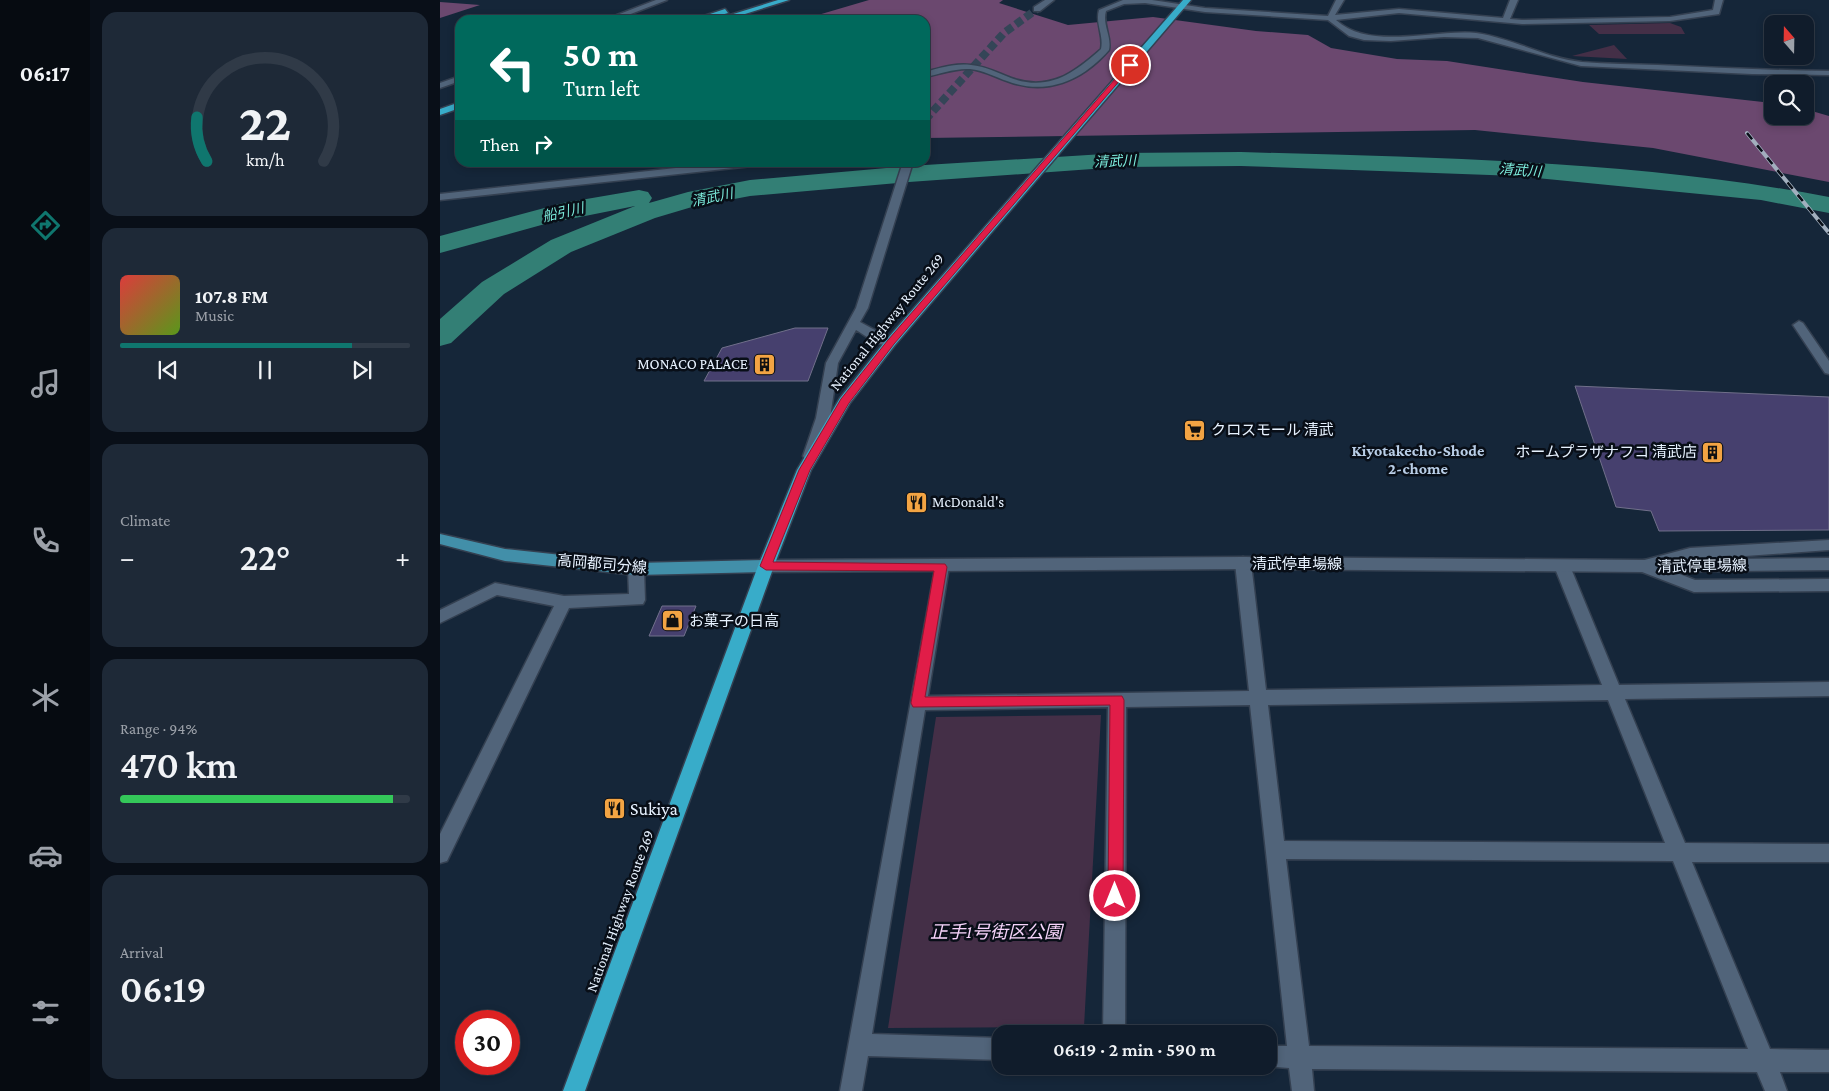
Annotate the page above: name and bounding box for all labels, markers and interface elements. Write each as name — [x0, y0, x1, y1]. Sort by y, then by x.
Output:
north arrow — [1764, 15, 1814, 65]
map controls — [1764, 15, 1814, 125]
icon: left — [480, 35, 545, 100]
text: 50 m — [563, 35, 638, 74]
pin — [1109, 44, 1151, 86]
icon: arrive — [1116, 51, 1144, 79]
text: 06:17 — [20, 61, 70, 86]
button: search — [1764, 75, 1814, 125]
text: Turn left — [563, 76, 640, 101]
text: 22 — [239, 93, 291, 151]
icon: right — [529, 130, 557, 158]
text: Then — [480, 134, 519, 155]
text: km/h — [246, 150, 285, 170]
water label: 清武川 — [1094, 152, 1138, 170]
water label: 清武川 — [1498, 161, 1544, 180]
water label: 清武川 — [690, 184, 736, 209]
water label: 船引川 — [541, 199, 587, 225]
icon: directions — [28, 208, 63, 243]
street label: National Highway Route 269 — [827, 250, 948, 394]
text: 107.8 FM — [195, 286, 268, 307]
text: Music — [195, 307, 234, 324]
building icon: MONACO PALACE — [752, 352, 776, 376]
icon: previous — [154, 356, 182, 384]
icon: pause — [251, 356, 279, 384]
icon: next — [348, 356, 376, 384]
place label: MONACO PALACE — [637, 356, 748, 372]
icon: music — [28, 366, 63, 401]
supermarket icon: クロスモール 清武 — [1183, 418, 1207, 442]
place label: クロスモール 清武 — [1211, 422, 1334, 438]
building icon: ホームプラザナフコ 清武店 — [1701, 440, 1725, 464]
district label: Kiyotakecho-Shode 2-chome — [1352, 442, 1485, 477]
place label: ホームプラザナフコ 清武店 — [1516, 444, 1697, 460]
restaurant icon: McDonald's — [904, 490, 928, 514]
place label: McDonald's — [932, 494, 1004, 510]
text: Climate — [120, 512, 170, 529]
icon: phone — [28, 523, 63, 558]
text: 22° — [240, 536, 290, 578]
text: − — [120, 542, 135, 573]
text: + — [395, 542, 410, 573]
street label: 高岡都司分線 — [556, 552, 648, 576]
street label: 清武停車場線 — [1252, 556, 1342, 572]
street label: 清武停車場線 — [1657, 557, 1747, 575]
shop icon: お菓子の日高 — [661, 609, 685, 633]
place label: お菓子の日高 — [689, 613, 779, 629]
icon: climate — [28, 680, 63, 715]
text: Range · 94% — [120, 720, 197, 737]
text: 470 km — [120, 744, 238, 786]
restaurant icon: Sukiya — [602, 797, 626, 821]
place label: Sukiya — [630, 799, 678, 819]
street label: National Highway Route 269 — [583, 828, 658, 995]
icon: car — [28, 838, 63, 873]
position arrow — [1088, 869, 1140, 921]
park label: 正手1号街区公園 — [930, 922, 1065, 942]
text: Arrival — [120, 944, 164, 961]
text: 06:19 — [120, 968, 206, 1010]
icon: filters — [28, 995, 63, 1030]
speed limit sign: 30 — [455, 1010, 520, 1075]
text: 06:19 · 2 min · 590 m — [1053, 1039, 1216, 1060]

